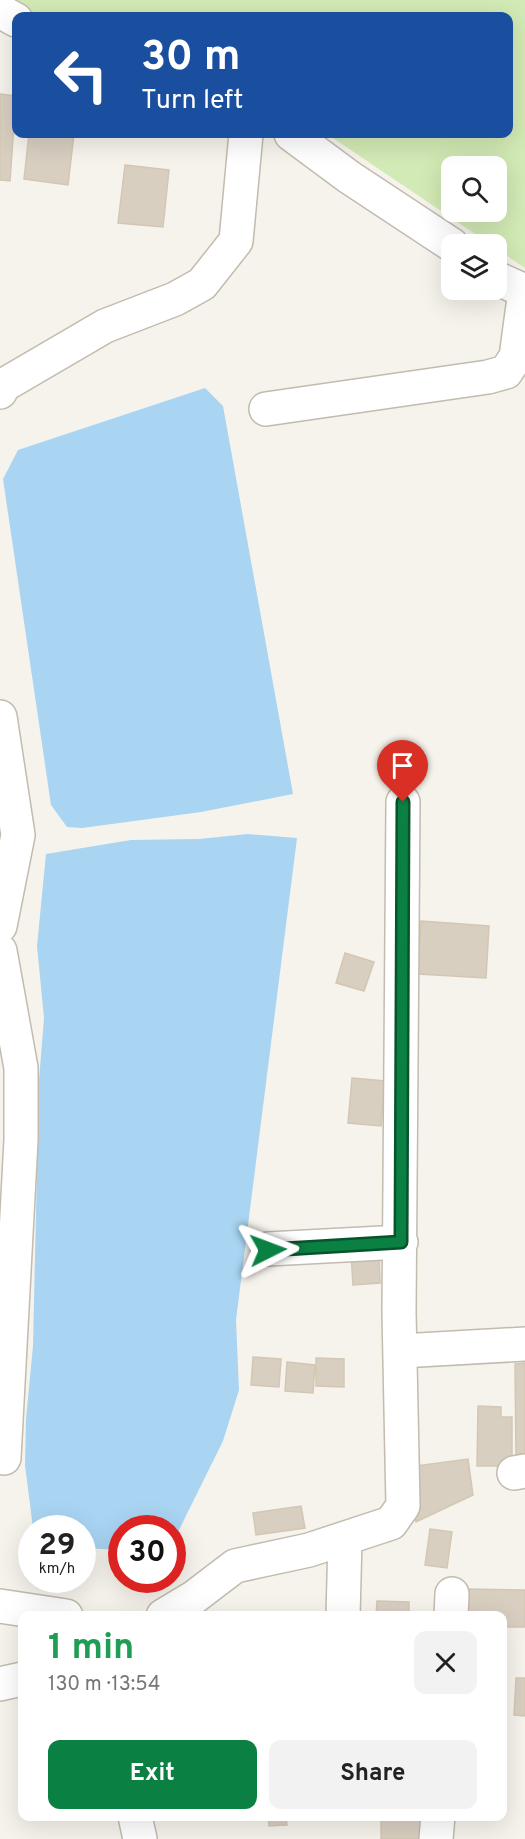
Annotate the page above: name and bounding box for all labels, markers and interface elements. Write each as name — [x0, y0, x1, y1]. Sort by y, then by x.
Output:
text: 30 m — [141, 32, 240, 85]
icon: left — [42, 36, 120, 114]
text: Turn left — [141, 84, 243, 118]
map controls — [441, 156, 507, 300]
button: search — [441, 156, 507, 222]
button: layers — [441, 234, 507, 300]
pin — [377, 740, 428, 802]
icon: arrive — [386, 749, 419, 782]
position arrow — [236, 1218, 300, 1282]
speed limit sign: 30 — [108, 1515, 186, 1593]
text: 29 — [39, 1528, 75, 1565]
text: km/h — [39, 1560, 75, 1579]
text: 1 min — [48, 1626, 134, 1672]
button: close — [414, 1631, 477, 1694]
text: 130 m · 13:54 — [48, 1672, 160, 1698]
button: Exit — [48, 1740, 257, 1809]
button: Share — [269, 1740, 477, 1809]

